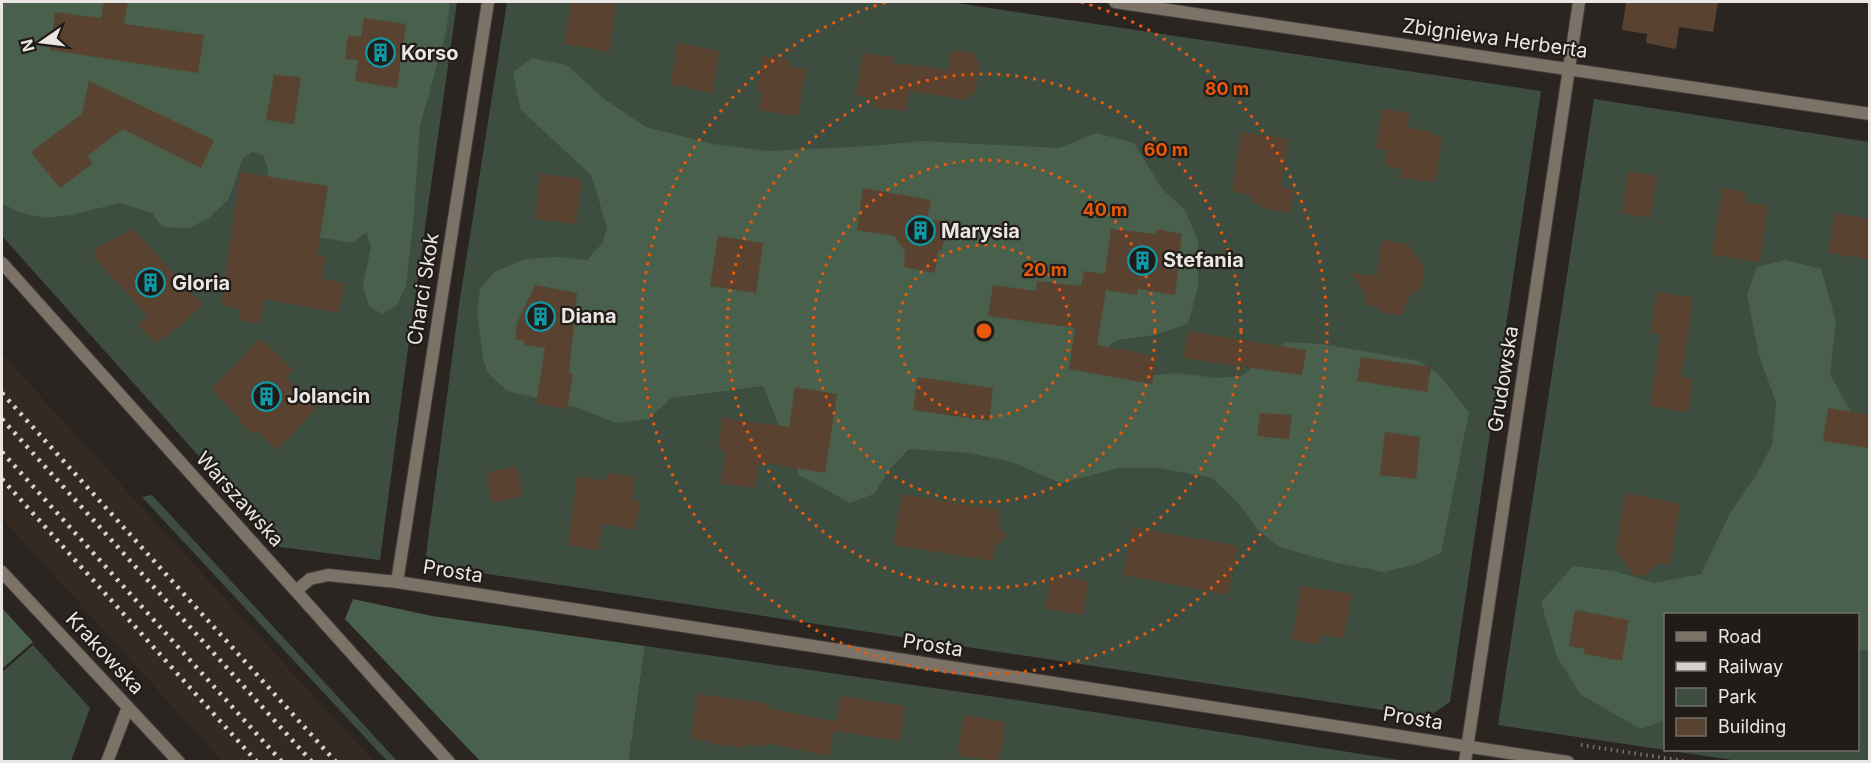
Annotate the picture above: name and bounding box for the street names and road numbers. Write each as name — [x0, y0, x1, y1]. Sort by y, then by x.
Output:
street label: Zbigniewa Herberta — [1401, 13, 1589, 63]
street label: Charci Skok — [402, 231, 444, 347]
street label: Grudowska — [1483, 324, 1523, 434]
street label: Warszawska — [191, 447, 289, 551]
street label: Prosta — [421, 554, 485, 588]
street label: Krakowska — [61, 607, 149, 699]
street label: Prosta — [901, 628, 965, 662]
street label: Prosta — [1381, 701, 1445, 735]

